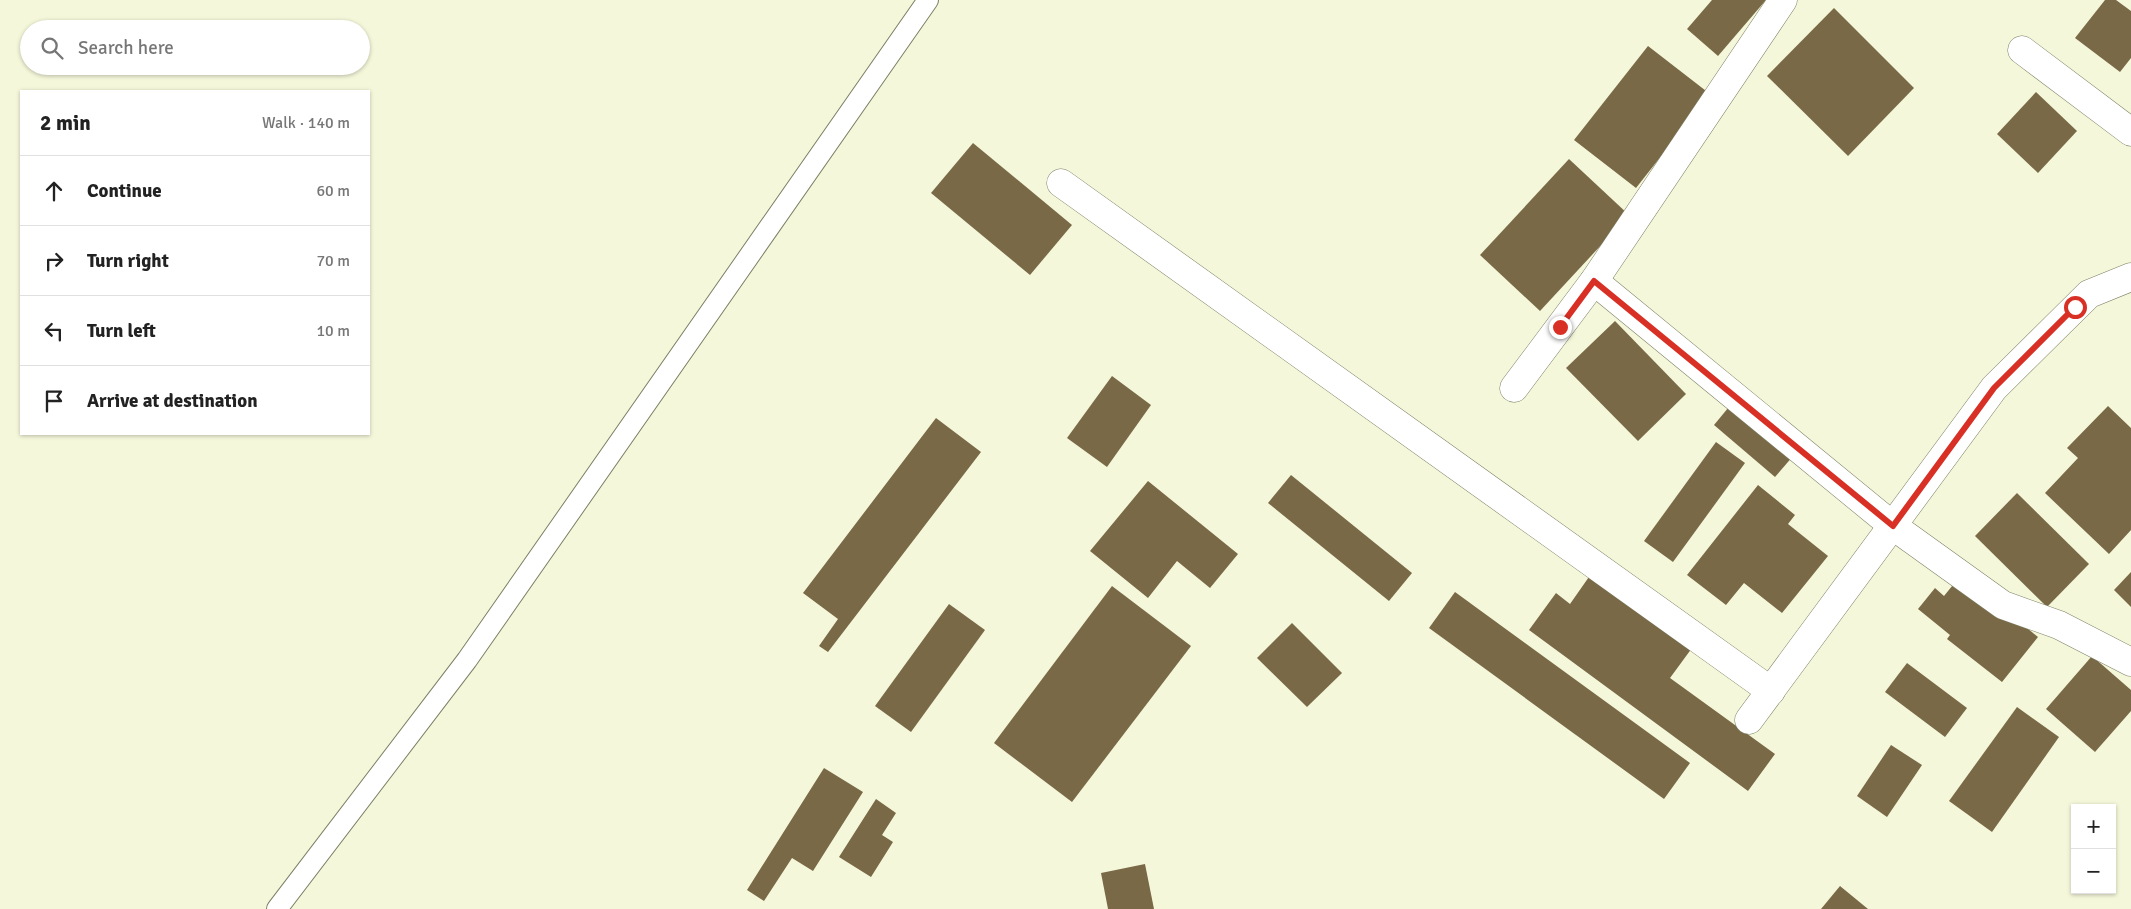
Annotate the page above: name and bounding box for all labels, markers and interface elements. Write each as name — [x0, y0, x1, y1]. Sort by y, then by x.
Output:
search box — [20, 20, 370, 75]
icon: search — [38, 34, 66, 62]
text: Search here — [78, 36, 174, 60]
text: 2 min — [40, 110, 91, 136]
text: Walk · 140 m — [262, 113, 350, 133]
icon: ahead — [40, 177, 68, 205]
text: Continue — [87, 179, 162, 203]
text: 60 m — [316, 181, 350, 201]
icon: right — [40, 247, 68, 275]
text: Turn right — [87, 249, 169, 273]
text: 70 m — [316, 251, 350, 271]
route start — [2064, 296, 2087, 319]
route end — [1549, 316, 1572, 339]
icon: left — [40, 317, 68, 345]
text: Turn left — [87, 319, 156, 343]
text: 10 m — [316, 321, 350, 341]
icon: arrive — [40, 387, 68, 415]
text: Arrive at destination — [87, 389, 258, 413]
map controls — [2071, 804, 2116, 894]
button: + — [2071, 804, 2116, 849]
button: − — [2071, 849, 2116, 894]

